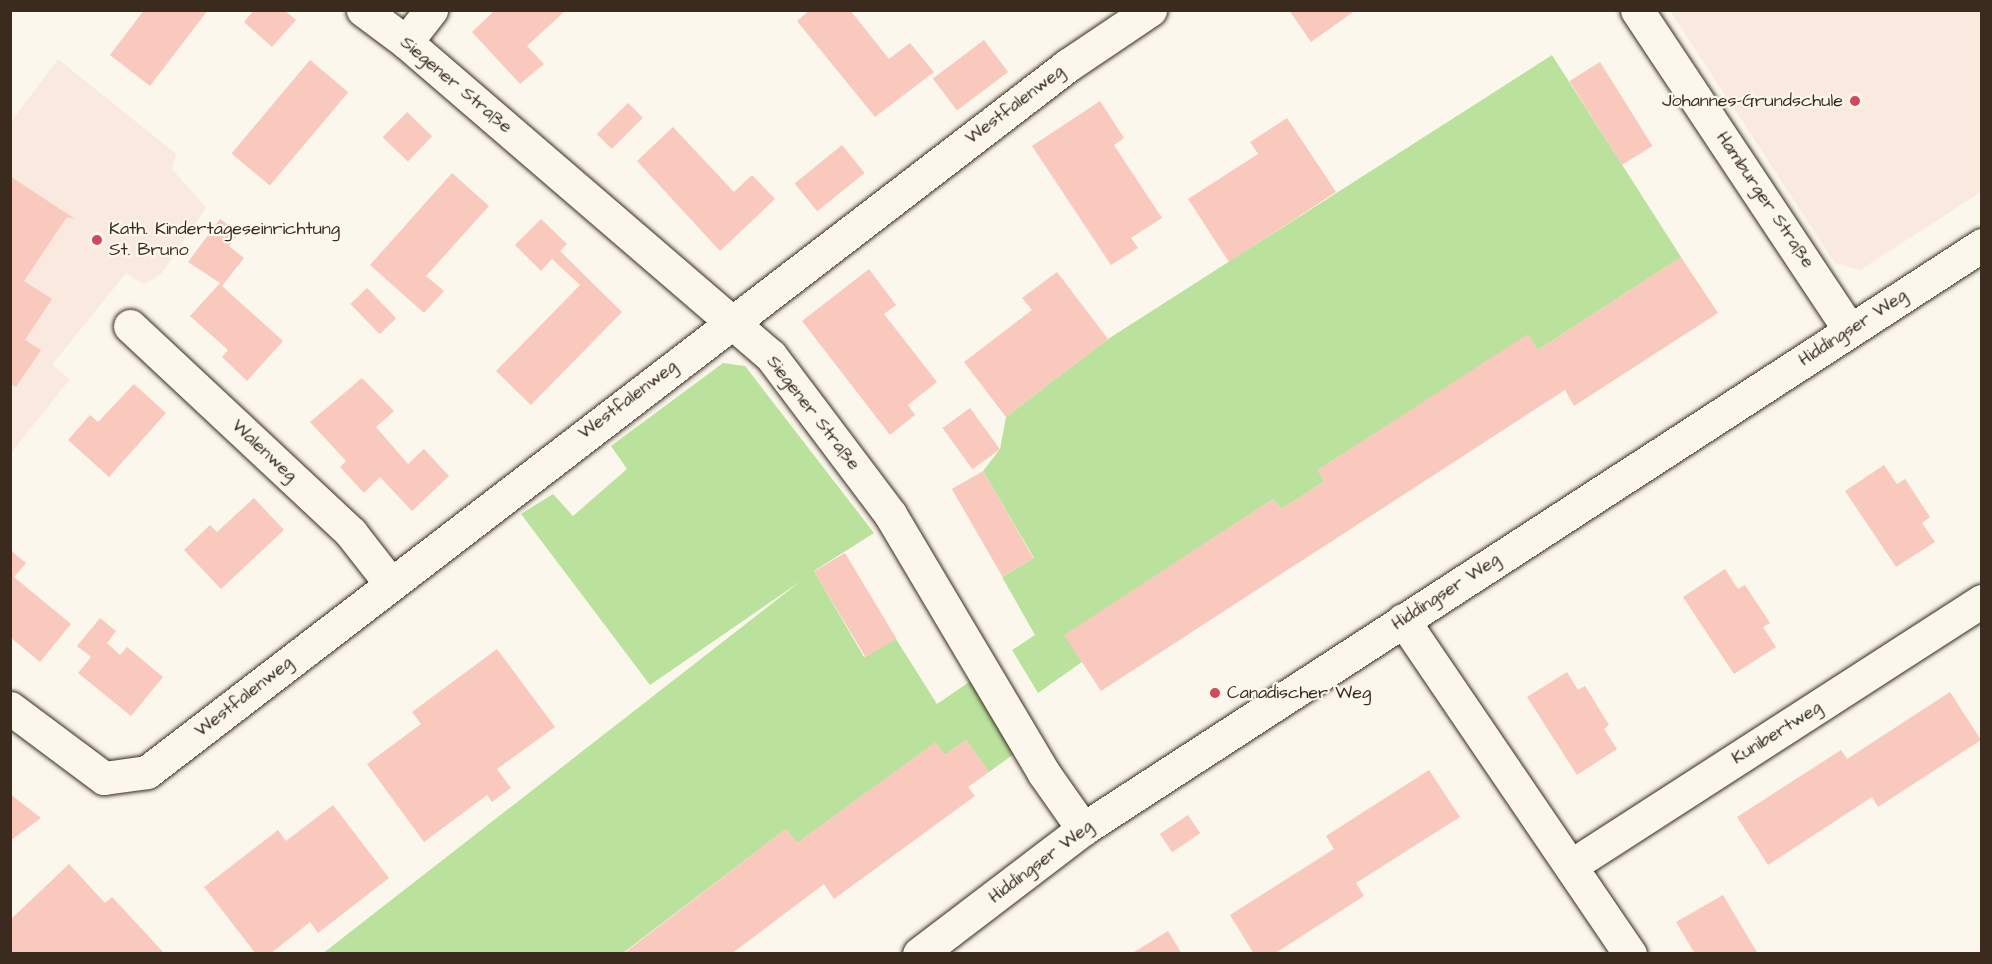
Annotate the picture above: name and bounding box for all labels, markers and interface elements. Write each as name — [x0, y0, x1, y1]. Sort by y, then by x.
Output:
street label: Siegener Straße — [396, 32, 516, 138]
street label: Westfalenweg — [961, 61, 1069, 149]
place label: Johannes-Grundschule — [1662, 90, 1843, 112]
marker: Johannes-Grundschule — [1848, 94, 1862, 108]
street label: Hamburger Straße — [1711, 128, 1819, 272]
place label: Kath. Kindertageseinrichtung St. Bruno — [109, 219, 340, 262]
marker: Kath. Kindertageseinrichtung St. Bruno — [90, 233, 104, 247]
street label: Hiddingser Weg — [1795, 285, 1911, 371]
street label: Siegener Straße — [762, 351, 864, 475]
street label: Westfalenweg — [574, 356, 682, 444]
street label: Walenweg — [227, 415, 301, 487]
street label: Hiddingser Weg — [1388, 549, 1504, 635]
street label: Westfalenweg — [191, 652, 297, 742]
place label: Canadischer Weg — [1227, 682, 1371, 704]
marker: Canadischer Weg — [1208, 686, 1222, 700]
street label: Kunibertweg — [1728, 697, 1826, 769]
street label: Hiddingser Weg — [985, 816, 1097, 908]

